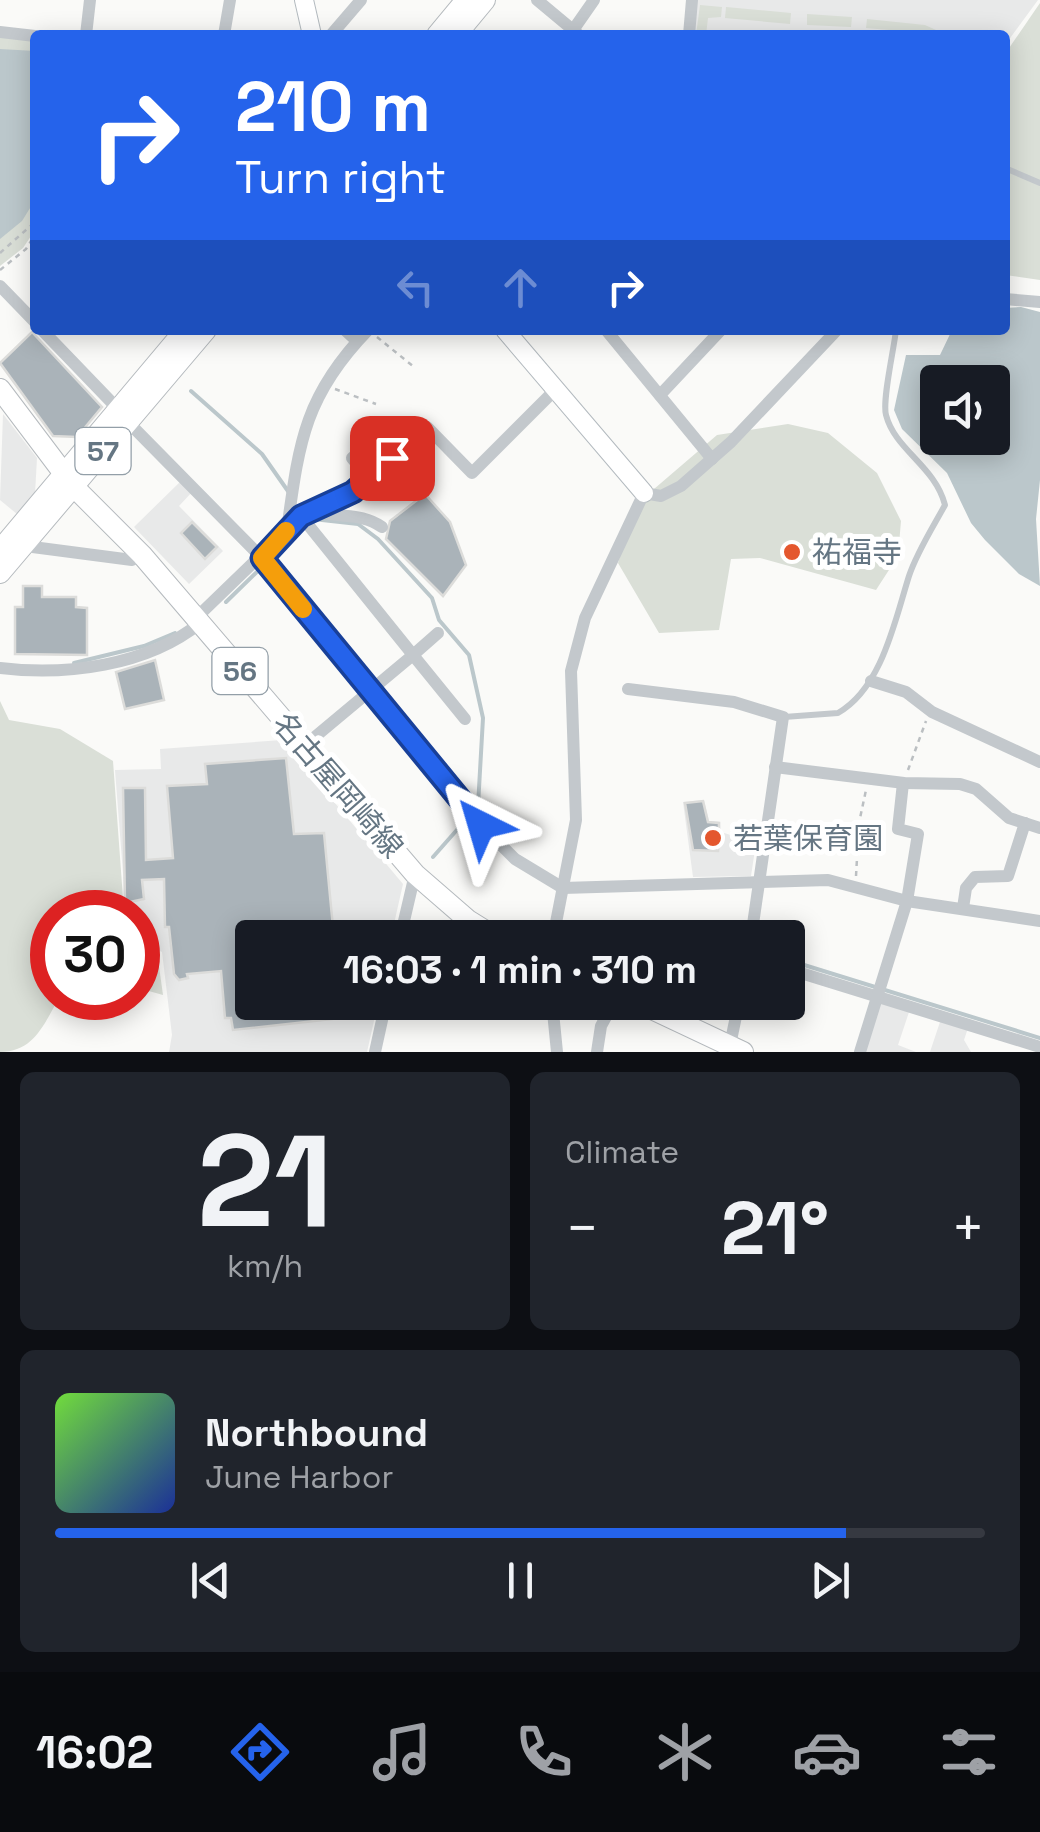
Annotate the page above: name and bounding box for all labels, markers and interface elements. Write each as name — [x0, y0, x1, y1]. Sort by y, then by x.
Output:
text: 210 m — [235, 62, 431, 151]
icon: right — [70, 70, 200, 200]
text: Turn right — [235, 149, 446, 206]
icon: left — [388, 260, 443, 315]
icon: ahead — [493, 260, 548, 315]
icon: right — [598, 260, 653, 315]
map controls — [920, 365, 1010, 455]
button: sound — [920, 365, 1010, 455]
pin — [350, 416, 435, 501]
road number: 57 — [76, 428, 130, 474]
icon: arrive — [365, 431, 420, 486]
place label: 祐福寺 — [812, 533, 902, 572]
marker: 祐福寺 — [781, 541, 803, 563]
road number: 56 — [212, 648, 268, 694]
street label: 名古屋岡崎線 — [264, 704, 412, 866]
position arrow — [429, 773, 533, 877]
place label: 若葉保育園 — [733, 819, 883, 858]
marker: 若葉保育園 — [702, 827, 724, 849]
speed limit sign: 30 — [30, 890, 160, 1020]
text: 16:03 · 1 min · 310 m — [343, 946, 697, 994]
text: 21 — [197, 1098, 333, 1264]
text: Climate — [565, 1132, 679, 1172]
text: 21° — [721, 1180, 829, 1276]
text: − — [565, 1193, 599, 1263]
text: + — [951, 1193, 985, 1263]
text: km/h — [227, 1246, 303, 1286]
text: Northbound — [205, 1409, 428, 1457]
text: June Harbor — [205, 1457, 393, 1497]
icon: previous — [183, 1553, 238, 1608]
icon: pause — [493, 1553, 548, 1608]
icon: next — [803, 1553, 858, 1608]
icon: directions — [225, 1717, 295, 1787]
icon: music — [367, 1717, 437, 1787]
icon: phone — [509, 1717, 579, 1787]
icon: climate — [650, 1717, 720, 1787]
icon: car — [792, 1717, 862, 1787]
icon: filters — [934, 1717, 1004, 1787]
text: 16:02 — [36, 1724, 153, 1781]

